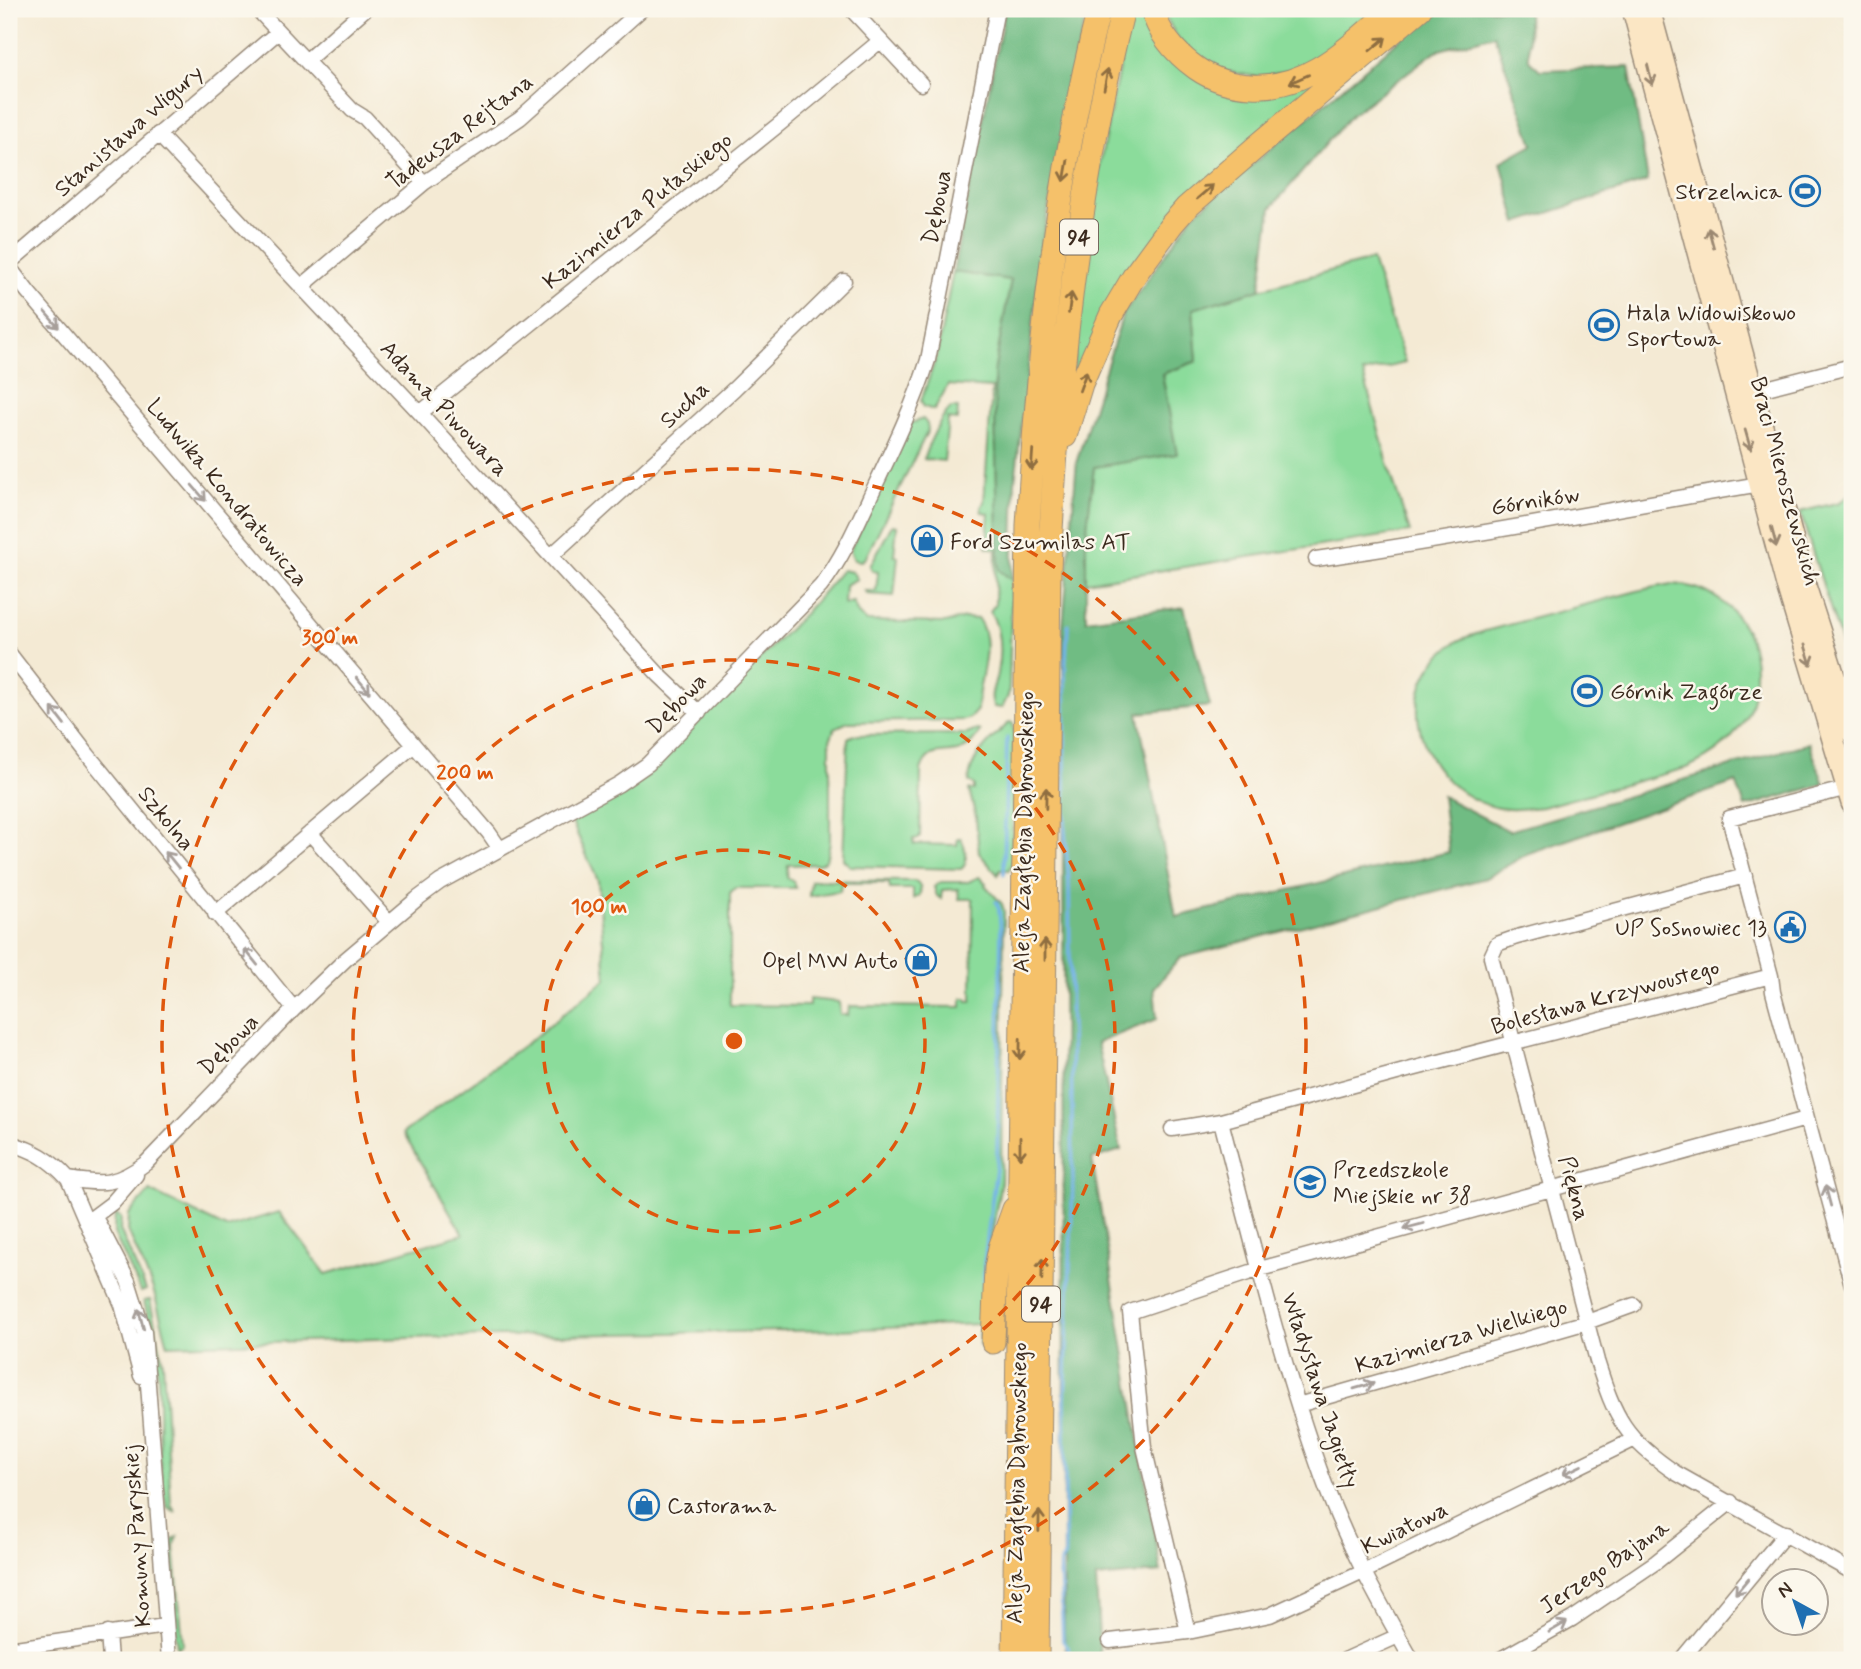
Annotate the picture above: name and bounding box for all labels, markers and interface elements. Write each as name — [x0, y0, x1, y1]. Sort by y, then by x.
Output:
one-way arrow — [1369, 36, 1387, 52]
street label: Stanisława Wigury — [49, 59, 211, 206]
one-way arrow — [1644, 63, 1657, 86]
street label: Tadeusza Rejtana — [381, 67, 540, 198]
one-way arrow — [1099, 68, 1113, 91]
one-way arrow — [1289, 73, 1310, 86]
street label: Kazimierza Pułaskiego — [537, 126, 740, 299]
one-way arrow — [1058, 159, 1072, 182]
street label: Dębowa — [916, 168, 960, 247]
sports icon: Strzelnica — [1788, 174, 1822, 208]
place label: Strzelnica — [1675, 178, 1782, 208]
one-way arrow — [1196, 183, 1213, 200]
road number: 94 — [1060, 219, 1098, 254]
one-way arrow — [1704, 228, 1717, 250]
one-way arrow — [1063, 292, 1076, 315]
place label: Hala Widowiskowo Sportowa — [1627, 299, 1796, 355]
sports icon: Hala Widowiskowo Sportowa — [1587, 308, 1621, 342]
one-way arrow — [44, 311, 60, 329]
street label: Adama Piwowara — [373, 335, 514, 484]
one-way arrow — [1078, 370, 1090, 392]
street label: Braci Mieroszewskich — [1742, 374, 1826, 589]
street label: Sucha — [654, 375, 717, 436]
street label: Ludwika Kondratowicza — [139, 393, 314, 594]
one-way arrow — [1742, 428, 1755, 451]
one-way arrow — [1025, 448, 1038, 471]
street label: Górników — [1489, 480, 1582, 524]
one-way arrow — [191, 484, 207, 502]
shop icon: Ford Szumilas AT — [910, 524, 944, 558]
one-way arrow — [1768, 525, 1781, 548]
place label: Ford Szumilas AT — [950, 528, 1131, 558]
text: 300 m — [302, 624, 359, 652]
one-way arrow — [1802, 644, 1815, 666]
street label: Dębowa — [641, 667, 714, 742]
sports icon: Górnik Zagórze — [1570, 674, 1604, 708]
one-way arrow — [355, 676, 371, 694]
place label: Górnik Zagórze — [1610, 678, 1762, 710]
street label: Aleja Zagłębia Dąbrowskiego — [1008, 691, 1042, 973]
one-way arrow — [50, 708, 65, 726]
text: 200 m — [436, 759, 494, 787]
street label: Szkolna — [130, 781, 201, 858]
one-way arrow — [1039, 787, 1053, 810]
one-way arrow — [165, 852, 180, 870]
text: 100 m — [571, 893, 627, 921]
public building icon: UP Sosnowiec 13 — [1773, 910, 1807, 944]
place label: UP Sosnowiec 13 — [1615, 914, 1767, 944]
one-way arrow — [1038, 939, 1052, 962]
shop icon: Opel MW Auto — [904, 943, 938, 977]
place label: Opel MW Auto — [762, 947, 898, 977]
one-way arrow — [243, 949, 259, 967]
street label: Bolesława Krzywoustego — [1488, 953, 1723, 1043]
street label: Dębowa — [193, 1008, 266, 1083]
centre of rings — [722, 1029, 746, 1053]
one-way arrow — [1013, 1038, 1027, 1061]
one-way arrow — [1013, 1136, 1027, 1159]
street label: Piękna — [1550, 1153, 1596, 1224]
place label: Przedszkole Miejskie nr 38 — [1333, 1156, 1472, 1212]
school or university icon: Przedszkole Miejskie nr 38 — [1293, 1165, 1327, 1199]
one-way arrow — [1820, 1185, 1833, 1207]
one-way arrow — [1403, 1220, 1426, 1233]
one-way arrow — [1035, 1257, 1048, 1280]
road number: 94 — [1022, 1286, 1060, 1322]
street label: Władysława Jagiełły — [1271, 1289, 1365, 1493]
street label: Kazimierza Wielkiego — [1352, 1292, 1572, 1383]
one-way arrow — [134, 1308, 147, 1331]
street label: Aleja Zagłębia Dąbrowskiego — [1001, 1342, 1035, 1624]
one-way arrow — [1353, 1379, 1375, 1392]
street label: Komuny Paryskiej — [117, 1443, 159, 1628]
one-way arrow — [1562, 1463, 1583, 1477]
shop icon: Castorama — [627, 1488, 661, 1522]
place label: Castorama — [667, 1492, 776, 1522]
street label: Kwiatowa — [1356, 1495, 1453, 1563]
one-way arrow — [1032, 1509, 1046, 1532]
street label: Jerzego Bajana — [1534, 1513, 1676, 1622]
north arrow — [1759, 1568, 1829, 1638]
one-way arrow — [1734, 1576, 1750, 1594]
text: N — [1772, 1576, 1798, 1604]
one-way arrow — [1547, 1620, 1568, 1633]

